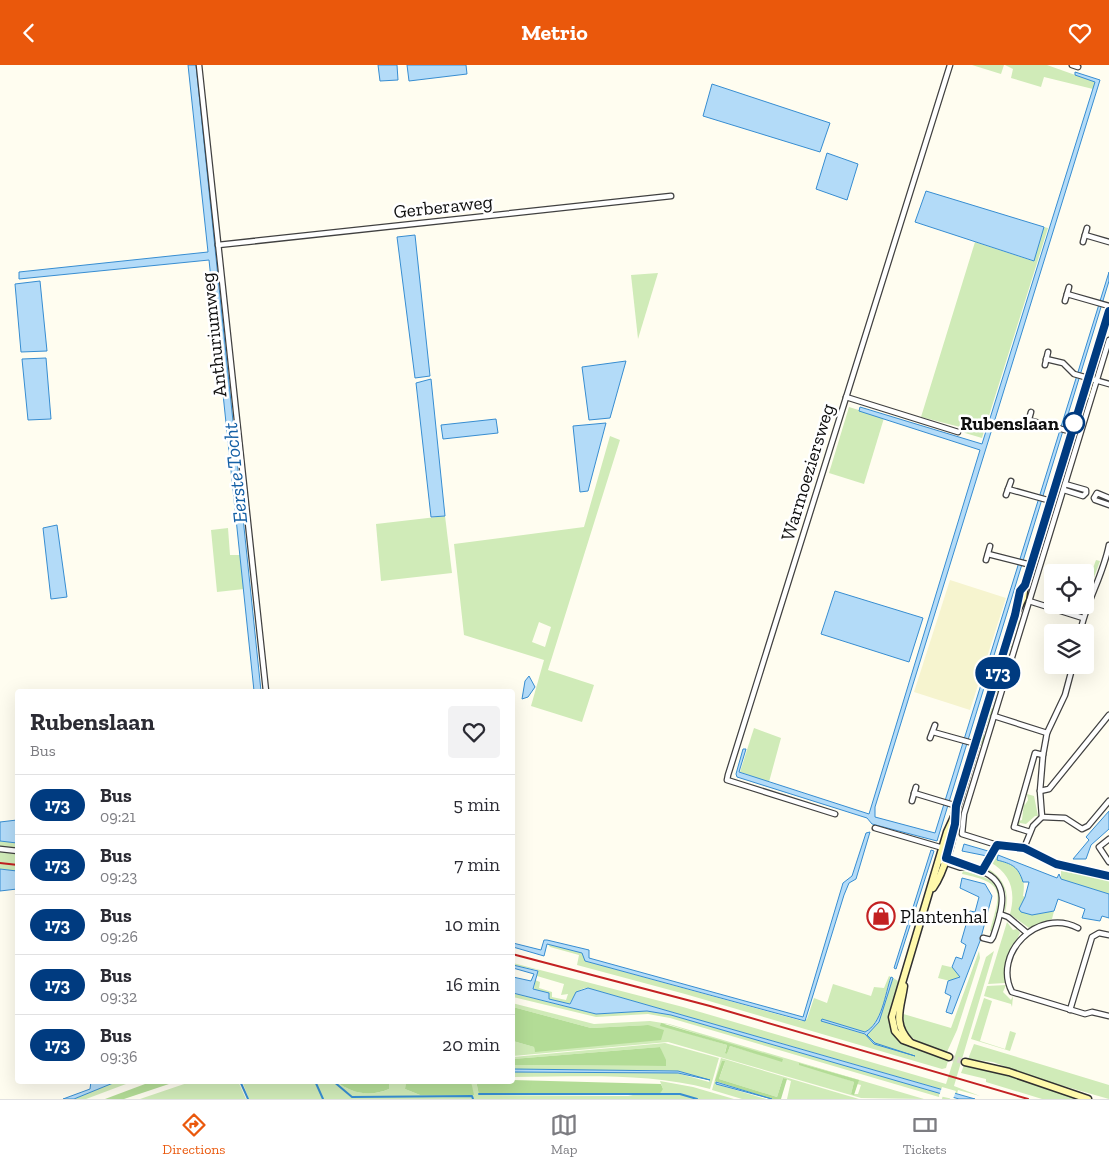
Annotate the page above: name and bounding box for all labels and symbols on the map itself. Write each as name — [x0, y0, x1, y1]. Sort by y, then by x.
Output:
street label: Gerberaweg — [392, 190, 494, 223]
street label: Anthuriumweg — [195, 271, 231, 398]
street label: Warmoeziersweg — [776, 400, 839, 544]
place label: Rubenslaan — [960, 412, 1060, 435]
marker: Rubenslaan — [1063, 412, 1085, 434]
water label: Eerste Tocht — [218, 421, 252, 525]
line badge: 173 — [969, 657, 1027, 689]
shop icon: Plantenhal — [866, 901, 896, 931]
place label: Plantenhal — [900, 905, 988, 928]

